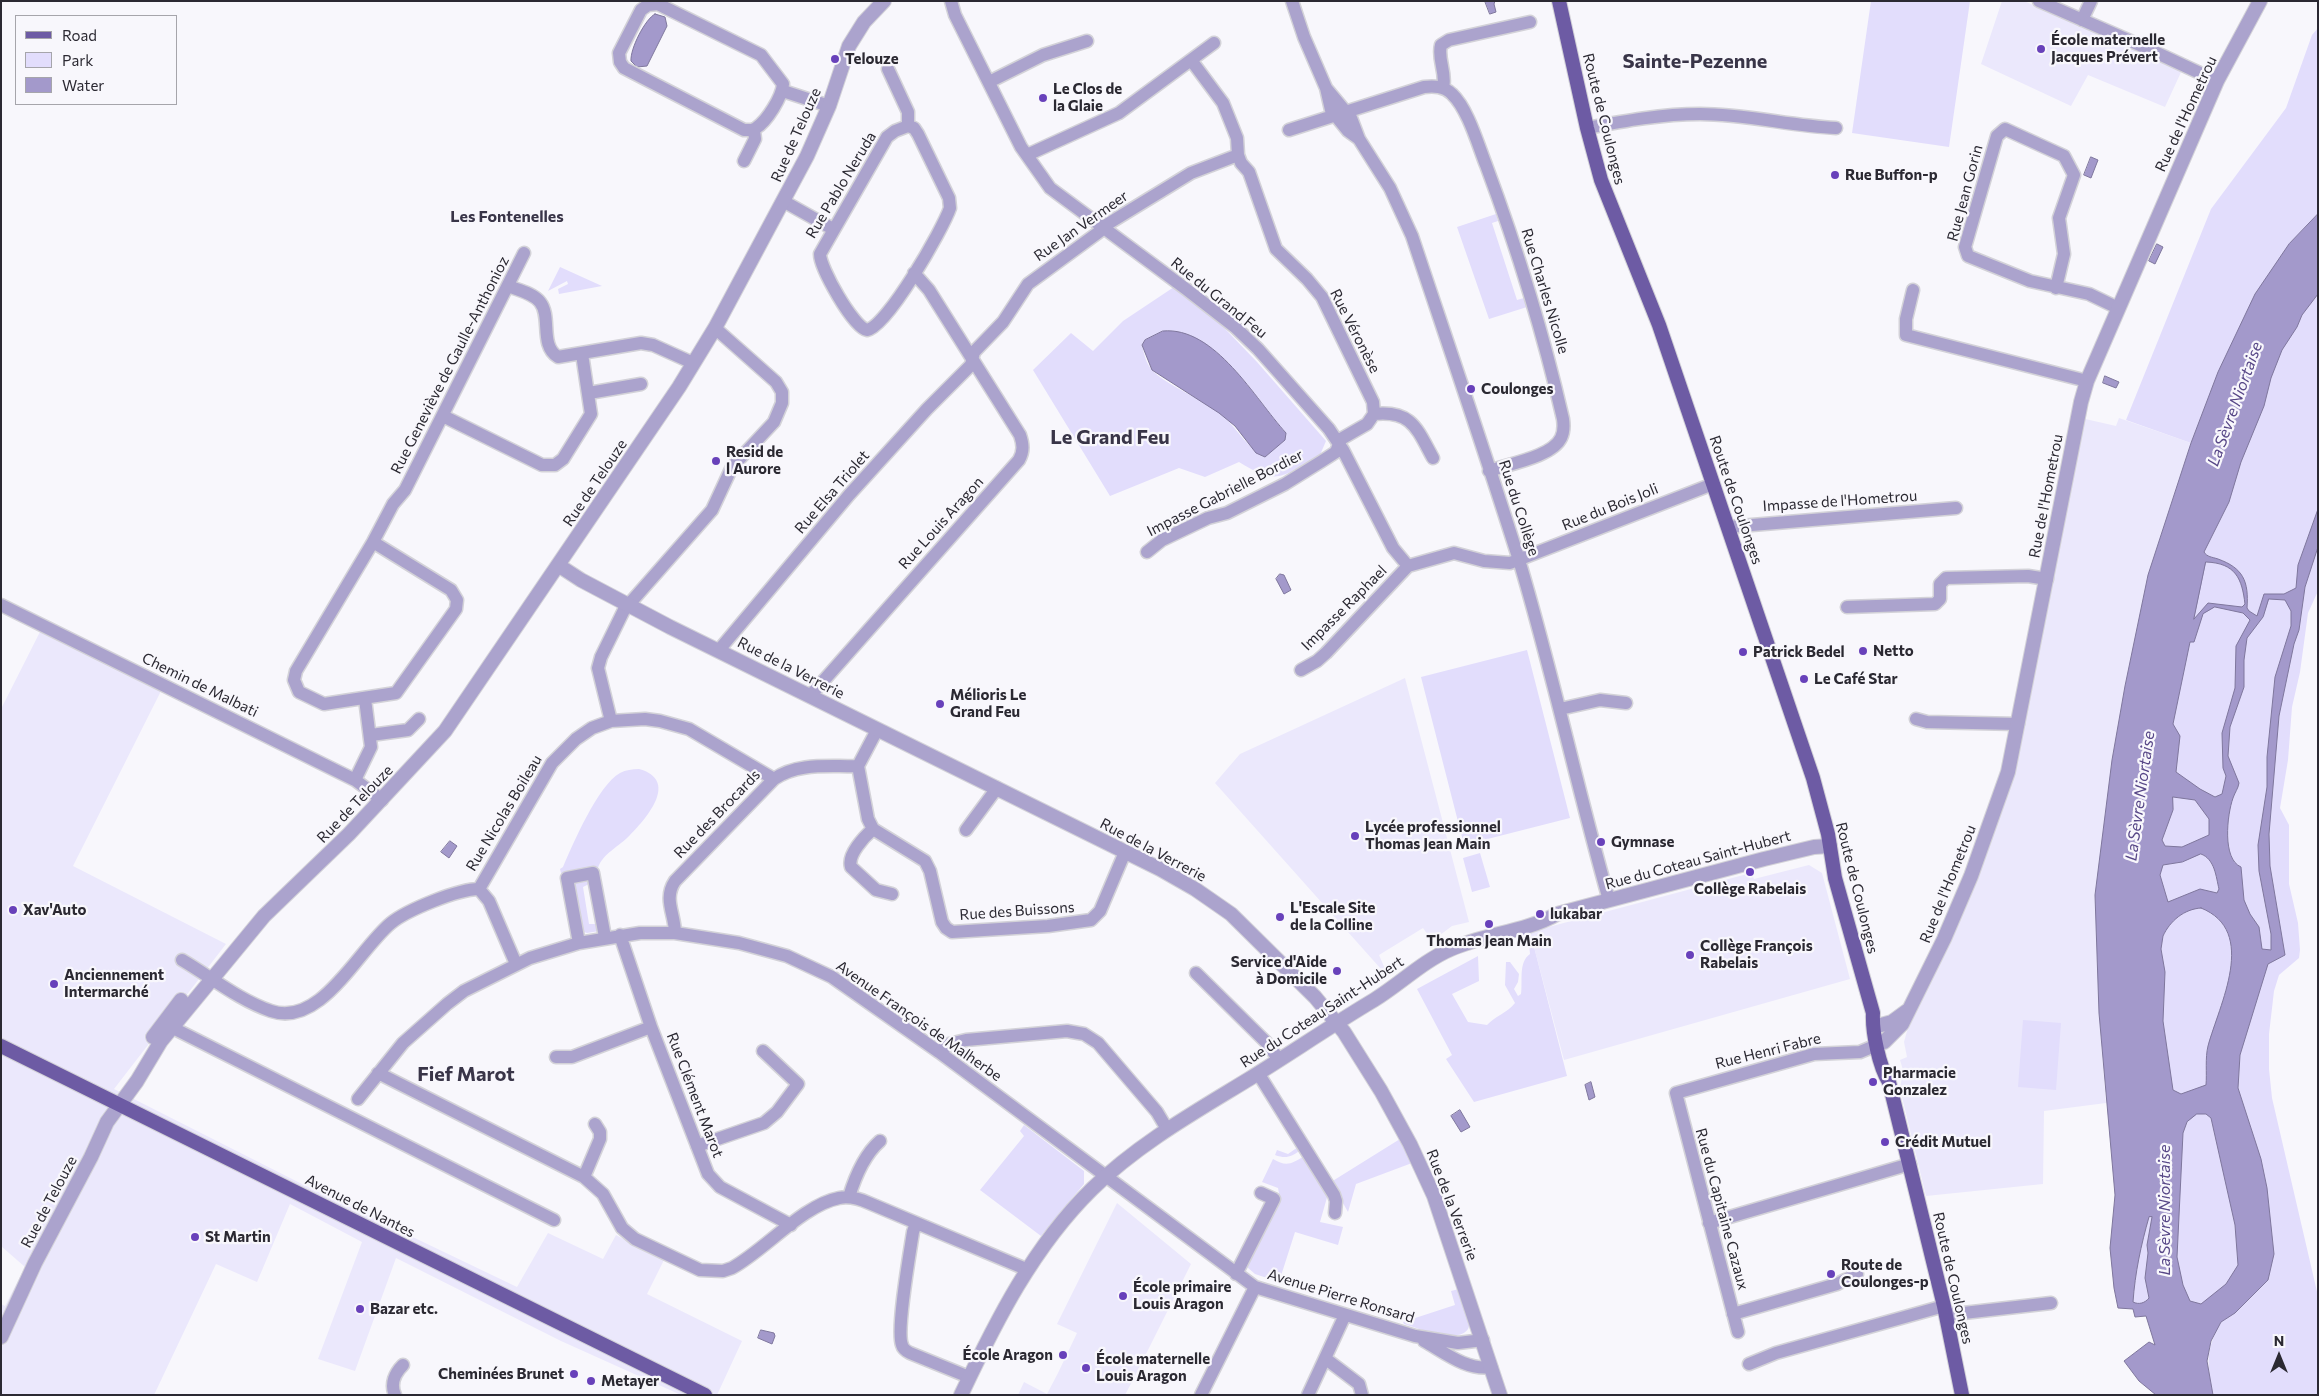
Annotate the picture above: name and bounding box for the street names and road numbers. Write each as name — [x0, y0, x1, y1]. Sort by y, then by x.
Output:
street label: Route de Coulonges — [1579, 51, 1629, 187]
street label: Rue de l'Hometrou — [2151, 53, 2221, 175]
street label: Rue de Telouze — [767, 85, 825, 185]
street label: Rue Pablo Neruda — [802, 129, 880, 241]
street label: Rue Jean Gorin — [1943, 143, 1987, 243]
street label: Rue Jan Vermeer — [1030, 187, 1132, 265]
street label: Rue Charles Nicolle — [1517, 226, 1573, 356]
street label: Rue Geneviève de Gaulle-Anthonioz — [387, 253, 513, 477]
street label: Rue du Grand Feu — [1167, 254, 1271, 342]
street label: Rue Véronèse — [1326, 286, 1384, 376]
street label: Route de Coulonges — [1706, 433, 1766, 567]
street label: Rue de l'Hometrou — [2025, 433, 2067, 559]
street label: Rue de Telouze — [559, 436, 631, 530]
street label: Impasse Gabrielle Bordier — [1144, 446, 1306, 540]
street label: Rue Elsa Triolet — [791, 447, 873, 537]
street label: Rue du Collège — [1495, 458, 1543, 558]
street label: Rue Louis Aragon — [895, 473, 987, 573]
street label: Rue du Bois Joli — [1559, 480, 1661, 534]
street label: Impasse de l'Hometrou — [1762, 487, 1918, 515]
street label: Impasse Raphael — [1298, 562, 1390, 654]
street label: Rue de la Verrerie — [734, 633, 848, 703]
street label: Chemin de Malbati — [139, 649, 261, 721]
street label: Rue Nicolas Boileau — [462, 752, 546, 874]
street label: Rue de Telouze — [313, 761, 397, 847]
street label: Rue des Brocards — [670, 766, 764, 862]
street label: Rue de la Verrerie — [1097, 814, 1209, 886]
street label: Route de Coulonges — [1832, 820, 1882, 956]
street label: Rue de l'Hometrou — [1916, 822, 1980, 946]
street label: Rue du Coteau Saint-Hubert — [1603, 827, 1793, 893]
street label: Rue des Buissons — [959, 898, 1075, 924]
street label: Rue du Coteau Saint-Hubert — [1237, 952, 1407, 1072]
street label: Avenue François de Malherbe — [833, 957, 1005, 1085]
street label: Rue Henri Fabre — [1713, 1029, 1823, 1073]
street label: Rue Clément Marot — [663, 1030, 727, 1160]
street label: Rue du Capitaine Cazaux — [1692, 1126, 1752, 1292]
street label: Rue de la Verrerie — [1423, 1147, 1481, 1263]
street label: Rue de Telouze — [17, 1153, 81, 1251]
street label: Avenue de Nantes — [302, 1171, 418, 1241]
street label: Route de Coulonges — [1929, 1210, 1977, 1346]
street label: Avenue Pierre Ronsard — [1265, 1265, 1417, 1327]

